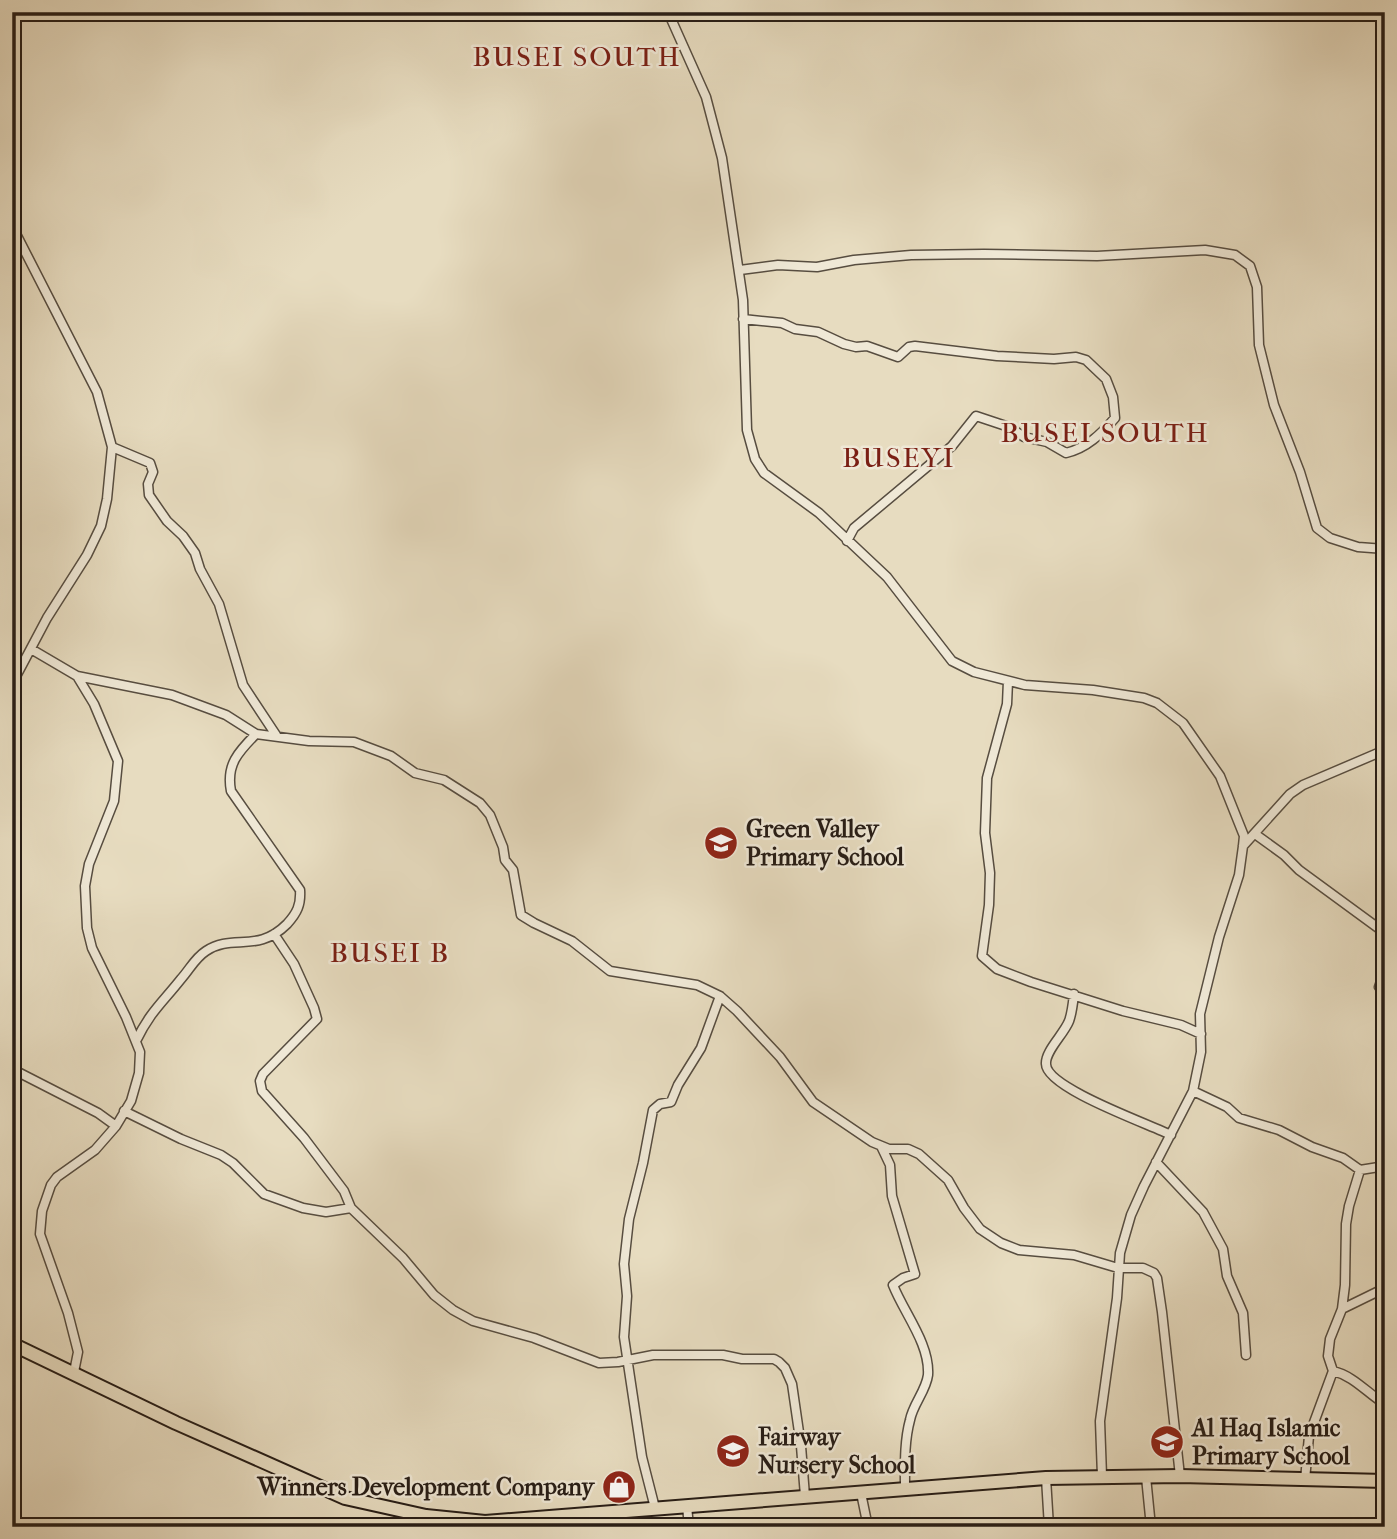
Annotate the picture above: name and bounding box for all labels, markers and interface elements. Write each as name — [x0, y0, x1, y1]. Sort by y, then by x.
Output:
district label: BUSEI SOUTH — [472, 40, 682, 73]
district label: BUSEI SOUTH — [1000, 416, 1210, 449]
district label: BUSEYI — [842, 441, 956, 474]
place label: Green Valley Primary School — [746, 815, 904, 871]
school or university icon: Green Valley Primary School — [702, 824, 740, 862]
district label: BUSEI B — [330, 936, 450, 969]
place label: Al Haq Islamic Primary School — [1190, 1414, 1350, 1470]
place label: Fairway Nursery School — [757, 1423, 916, 1479]
school or university icon: Al Haq Islamic Primary School — [1148, 1423, 1186, 1461]
school or university icon: Fairway Nursery School — [714, 1432, 752, 1470]
shop icon: Winners Development Company — [600, 1468, 638, 1506]
place label: Winners Development Company — [256, 1473, 595, 1501]

